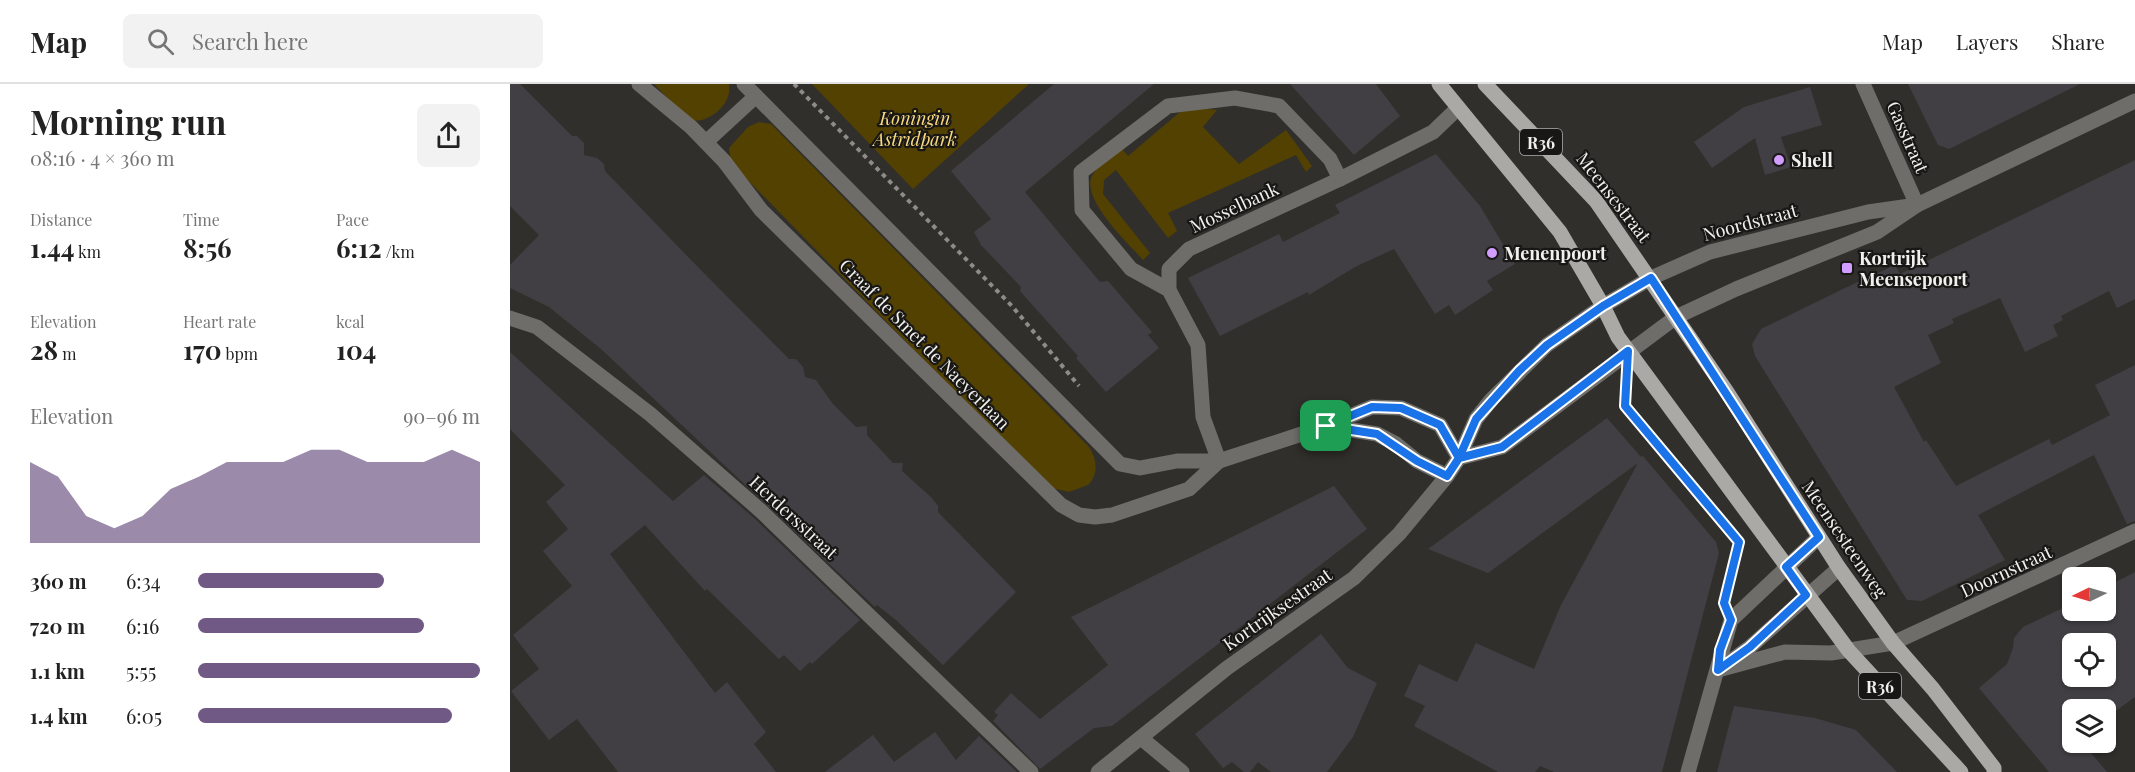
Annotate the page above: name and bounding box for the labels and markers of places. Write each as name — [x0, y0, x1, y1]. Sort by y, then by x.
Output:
place label: Shell — [1791, 148, 1833, 172]
marker: Shell — [1772, 153, 1786, 167]
place label: Menenpoort — [1504, 241, 1607, 265]
marker: Menenpoort — [1485, 246, 1499, 260]
place label: Kortrijk Meensepoort — [1859, 246, 1968, 291]
marker: Kortrijk Meensepoort — [1840, 261, 1854, 275]
pin — [1300, 400, 1351, 451]

